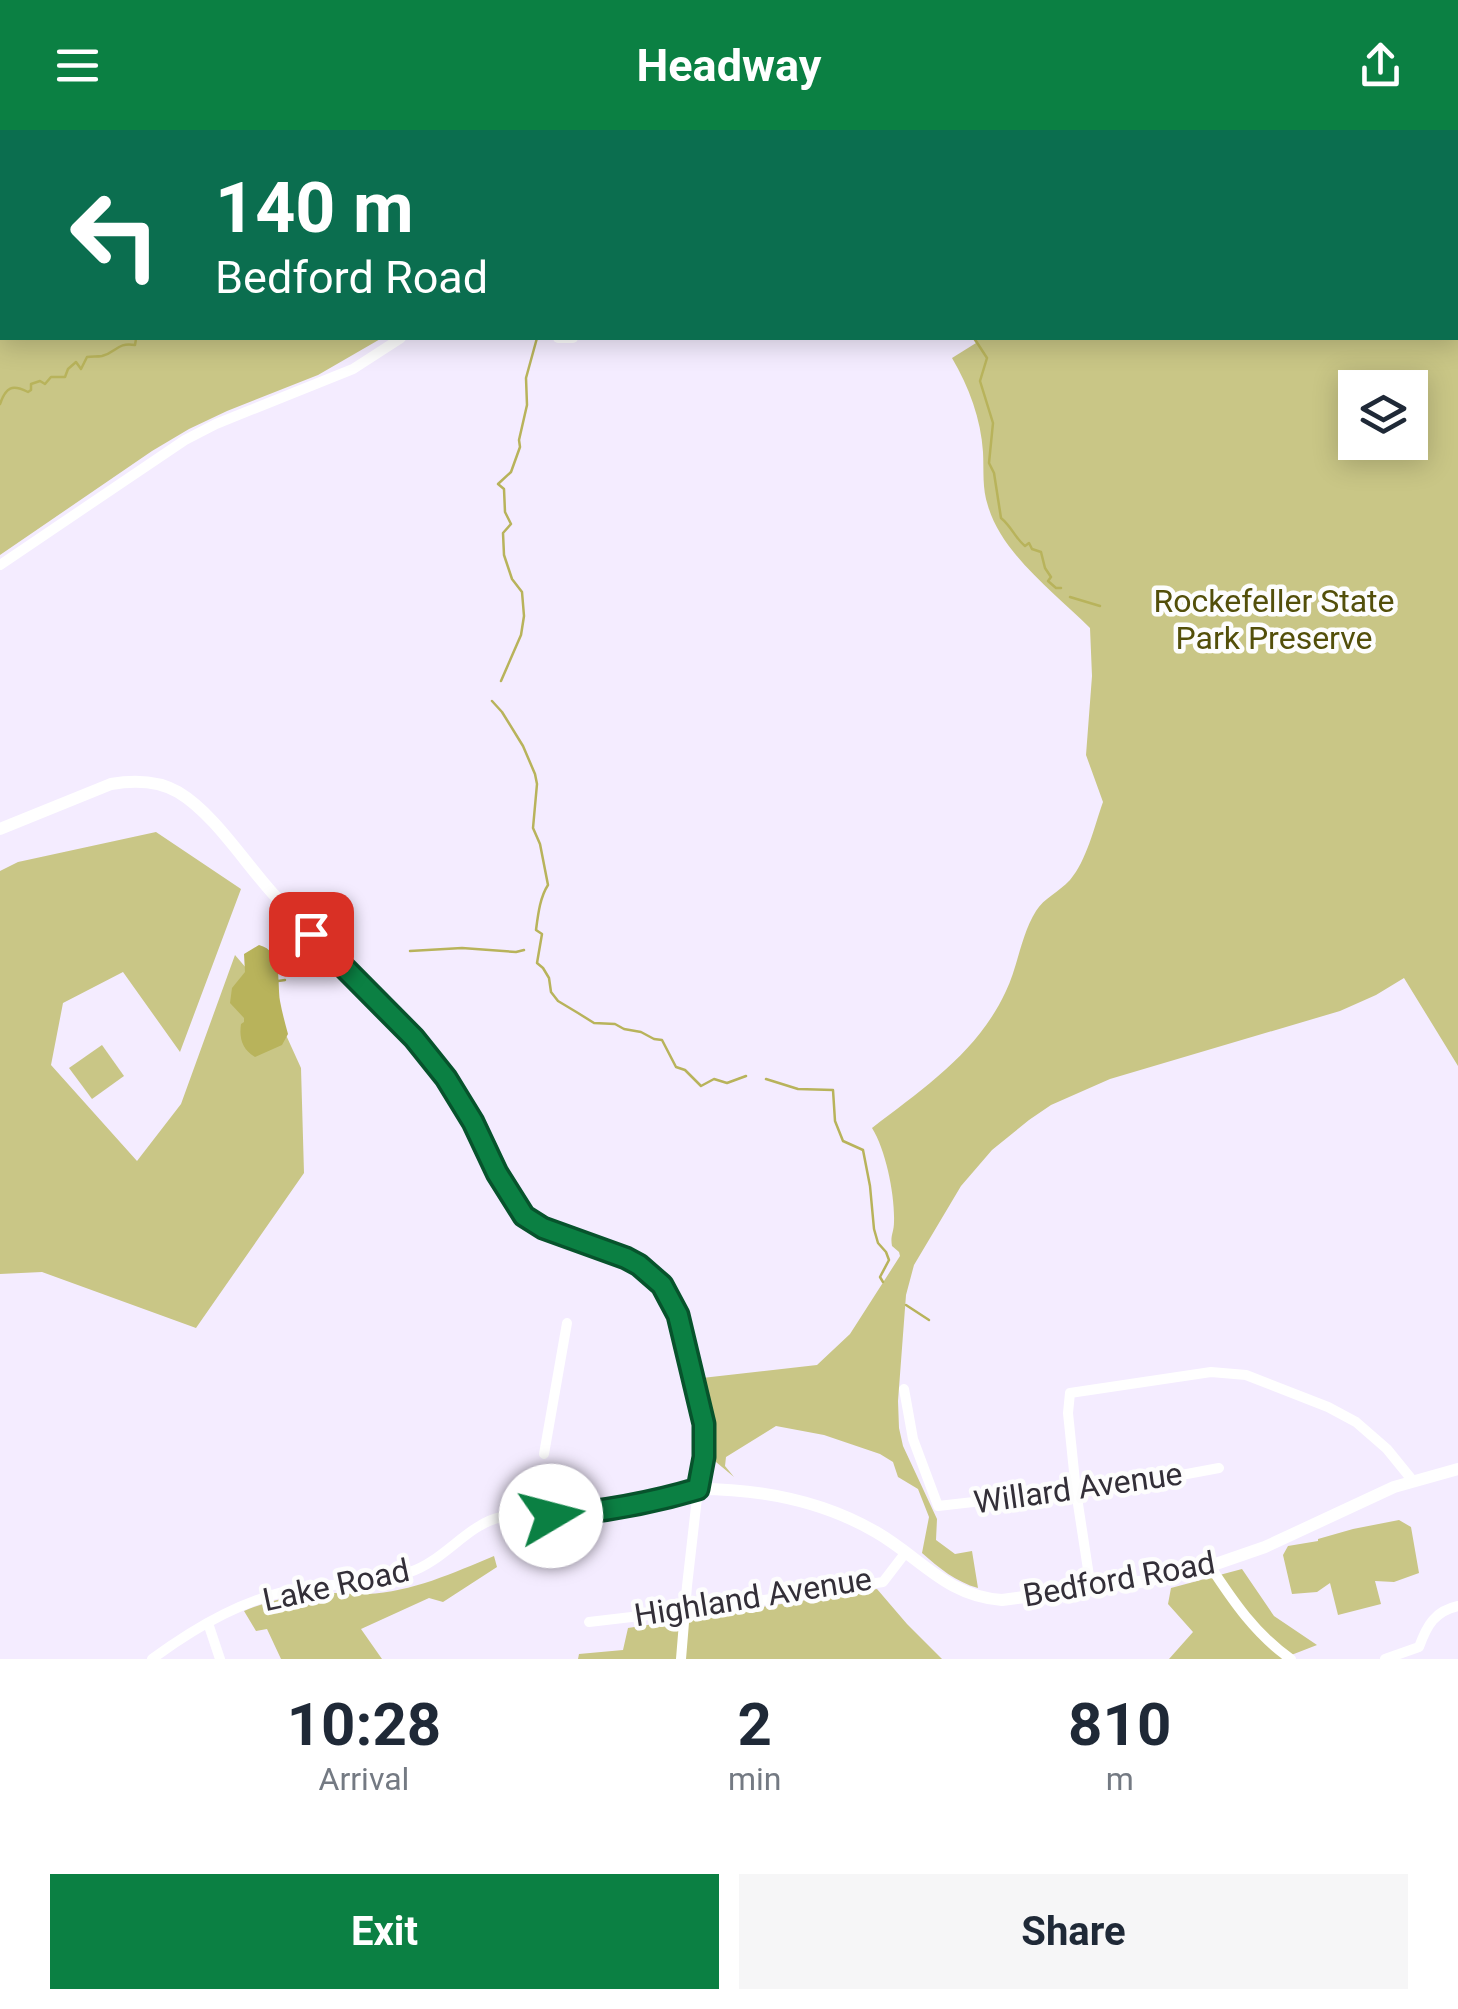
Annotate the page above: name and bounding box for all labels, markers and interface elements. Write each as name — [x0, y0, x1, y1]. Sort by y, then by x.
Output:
icon: menu — [50, 38, 105, 93]
icon: share — [1353, 38, 1408, 93]
text: Headway — [637, 39, 821, 92]
text: 140 m — [215, 167, 414, 249]
icon: left — [50, 170, 180, 300]
text: Bedford Road — [215, 251, 488, 304]
map controls — [1338, 370, 1428, 460]
button: layers — [1338, 370, 1428, 460]
park label: Rockefeller State Park Preserve — [1154, 582, 1394, 657]
pin — [269, 892, 354, 977]
icon: arrive — [284, 907, 339, 962]
street label: Willard Avenue — [971, 1455, 1185, 1521]
position arrow — [499, 1464, 603, 1568]
street label: Bedford Road — [1020, 1543, 1218, 1615]
street label: Lake Road — [259, 1551, 413, 1619]
street label: Highland Avenue — [632, 1559, 874, 1635]
text: 10:28 — [287, 1689, 441, 1760]
text: 2 — [737, 1689, 772, 1760]
text: 810 — [1068, 1689, 1171, 1760]
text: Arrival — [319, 1760, 409, 1798]
text: min — [728, 1760, 781, 1798]
text: m — [1106, 1760, 1134, 1798]
button: Exit — [50, 1874, 719, 1989]
button: Share — [739, 1874, 1408, 1989]

